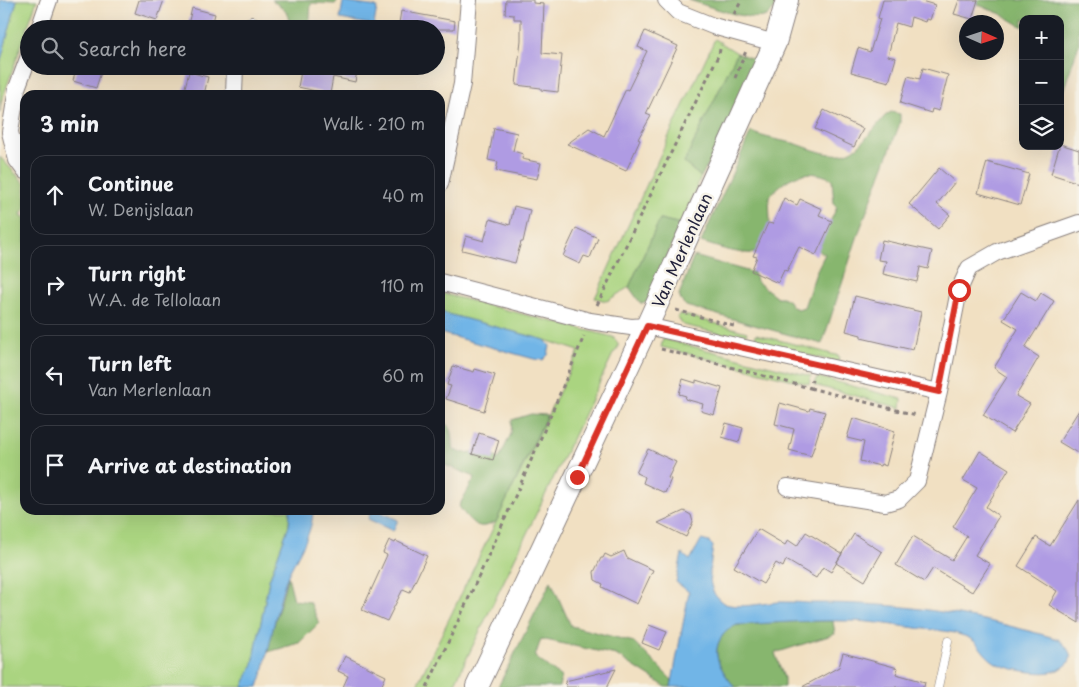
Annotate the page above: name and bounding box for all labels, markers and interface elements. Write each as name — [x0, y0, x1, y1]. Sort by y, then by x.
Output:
north arrow — [959, 15, 1004, 60]
map controls — [1019, 15, 1064, 150]
button: + — [1019, 15, 1064, 60]
search box — [20, 20, 445, 75]
icon: search — [38, 34, 66, 62]
text: Search here — [78, 34, 187, 62]
button: − — [1019, 60, 1064, 105]
button: layers — [1019, 105, 1064, 150]
text: 3 min — [40, 107, 99, 139]
text: Walk · 210 m — [323, 111, 425, 135]
text: Continue — [88, 169, 174, 197]
icon: ahead — [41, 181, 69, 209]
text: 40 m — [382, 183, 424, 207]
street label: Van Merlenlaan — [645, 189, 717, 311]
text: W. Denijslaan — [88, 197, 194, 221]
text: Turn right — [88, 259, 186, 287]
icon: right — [41, 271, 69, 299]
text: 110 m — [381, 273, 424, 297]
route start — [948, 279, 971, 302]
text: W.A. de Tellolaan — [88, 287, 221, 311]
text: Turn left — [88, 349, 172, 377]
icon: left — [41, 361, 69, 389]
text: 60 m — [382, 363, 424, 387]
text: Van Merlenlaan — [88, 377, 211, 401]
icon: arrive — [41, 451, 69, 479]
text: Arrive at destination — [88, 451, 292, 479]
route end — [566, 466, 589, 489]

